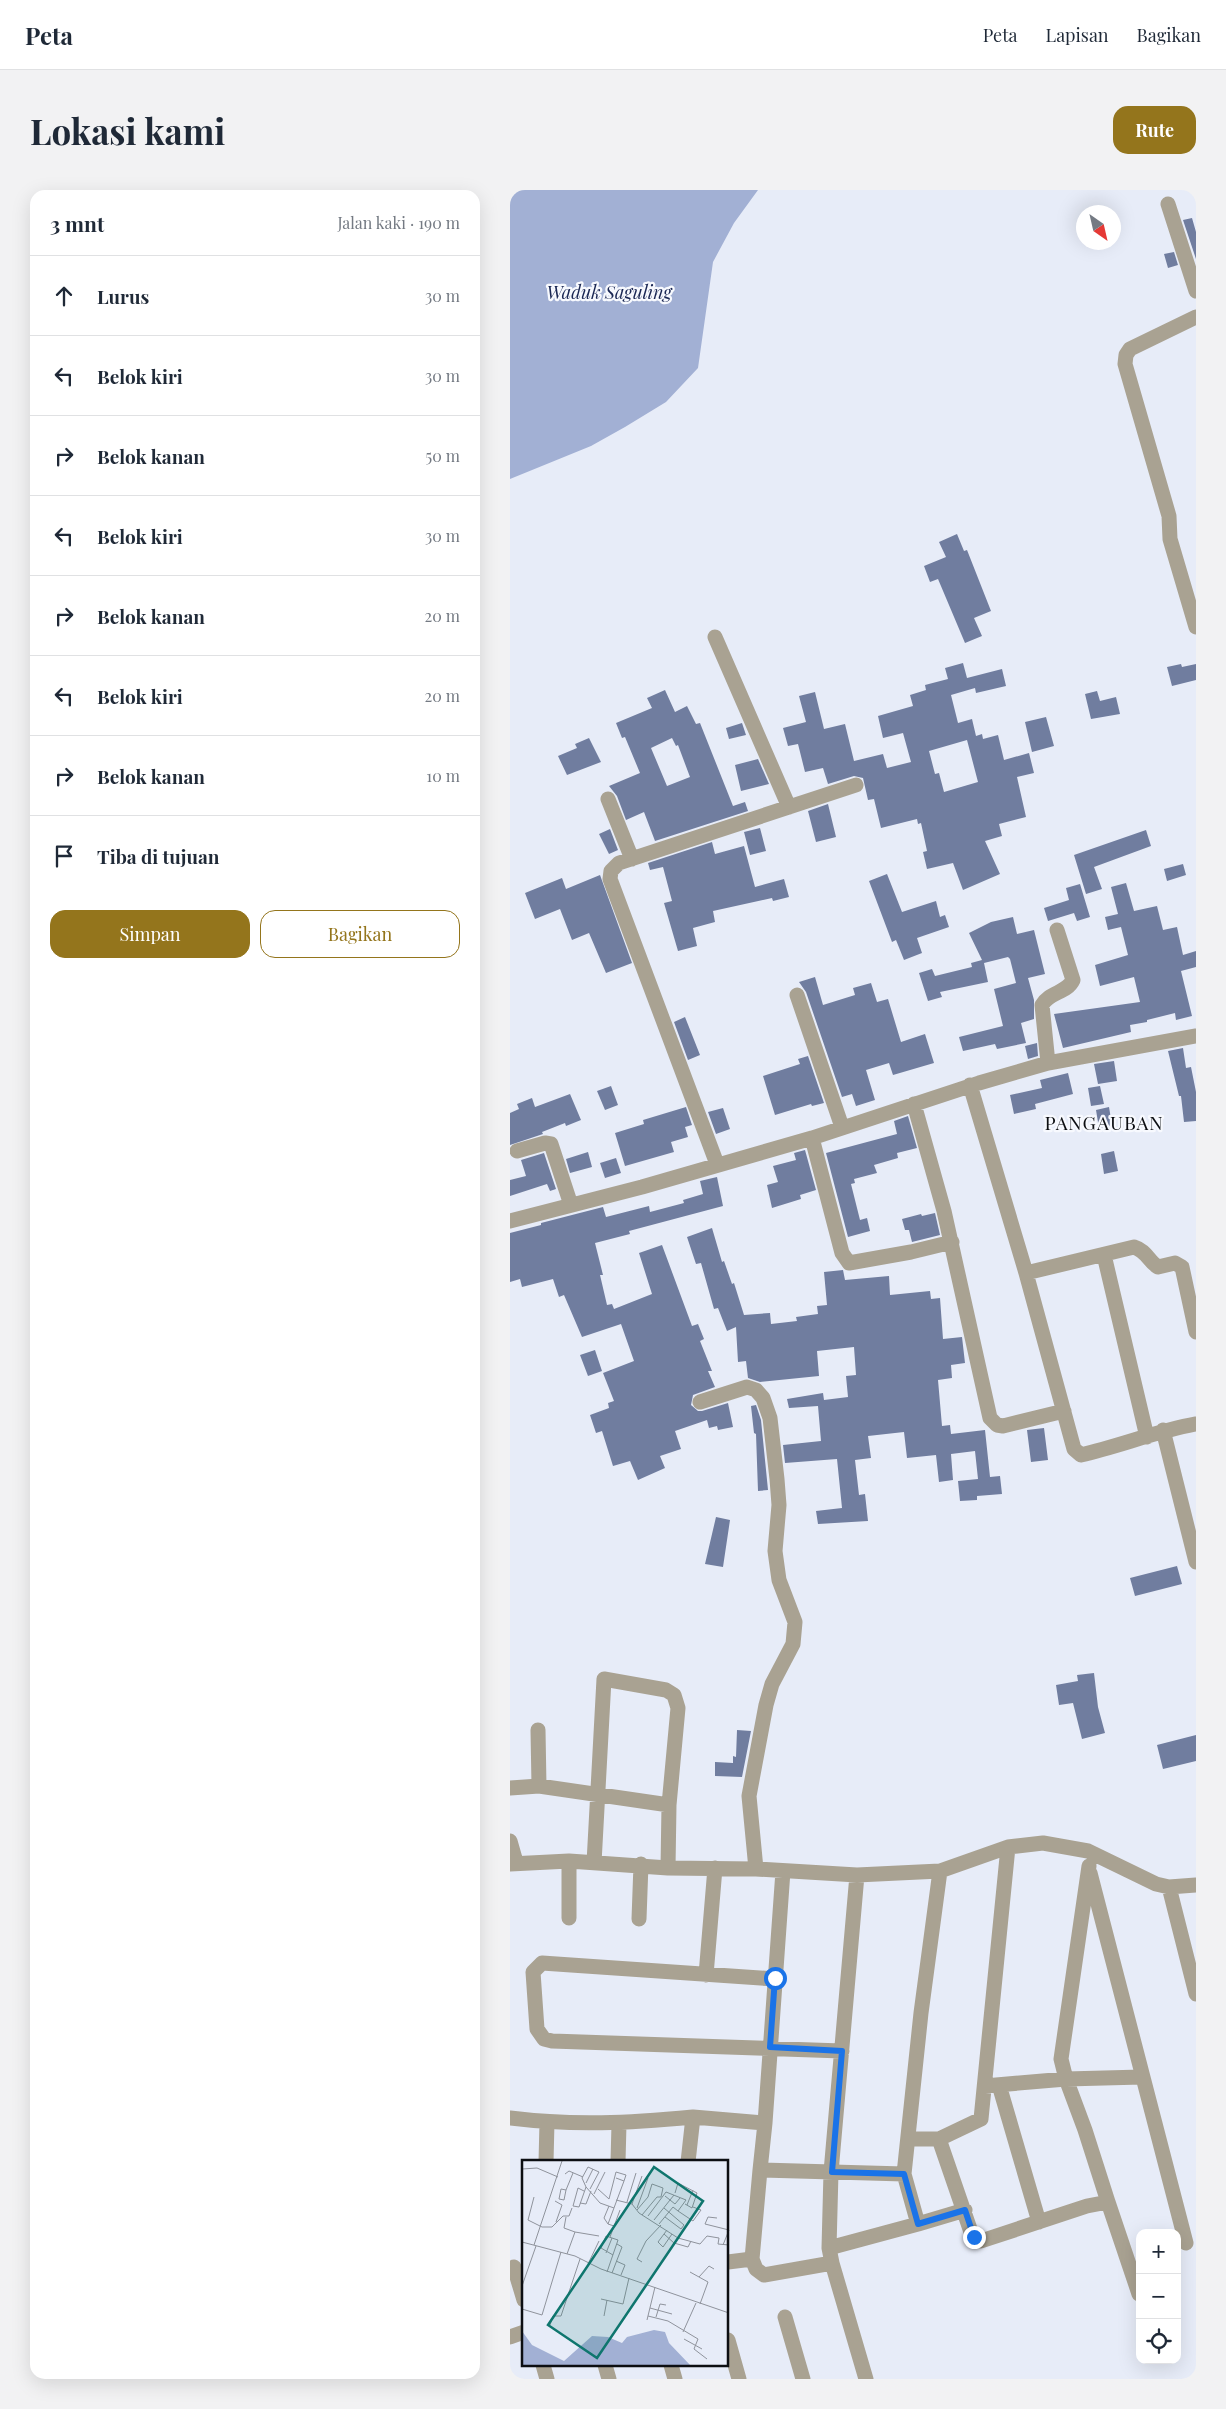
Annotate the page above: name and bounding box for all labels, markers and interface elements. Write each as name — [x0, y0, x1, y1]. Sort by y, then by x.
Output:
text: Peta — [25, 19, 73, 51]
text: Peta — [983, 23, 1018, 47]
text: Lapisan — [1046, 23, 1109, 47]
text: Bagikan — [1137, 23, 1201, 47]
button: Rute — [1113, 106, 1196, 154]
text: Lokasi kami — [30, 107, 225, 154]
north arrow — [1076, 205, 1121, 250]
text: 3 mnt — [50, 209, 104, 237]
text: Jalan kaki · 190 m — [337, 212, 460, 233]
water label: Waduk Saguling — [546, 280, 673, 304]
icon: ahead — [50, 282, 78, 310]
text: Lurus — [97, 283, 149, 309]
text: 30 m — [425, 285, 460, 306]
icon: left — [50, 362, 78, 390]
text: Belok kiri — [97, 363, 183, 389]
text: 30 m — [425, 365, 460, 386]
icon: right — [50, 442, 78, 470]
text: Belok kanan — [97, 443, 205, 469]
text: 50 m — [426, 445, 460, 466]
icon: left — [50, 522, 78, 550]
text: Belok kiri — [97, 523, 183, 549]
text: 30 m — [425, 525, 460, 546]
icon: right — [50, 602, 78, 630]
text: Belok kanan — [97, 603, 205, 629]
text: 20 m — [425, 605, 460, 626]
icon: left — [50, 682, 78, 710]
text: Belok kiri — [97, 683, 183, 709]
text: 20 m — [425, 685, 460, 706]
icon: right — [50, 762, 78, 790]
text: Belok kanan — [97, 763, 205, 789]
text: 10 m — [426, 765, 460, 786]
icon: arrive — [50, 842, 78, 870]
text: Tiba di tujuan — [97, 843, 219, 869]
button: Simpan — [50, 910, 250, 958]
button: Bagikan — [260, 910, 460, 958]
district label: PANGAUBAN — [1044, 1109, 1164, 1135]
route start — [764, 1967, 787, 1990]
inset map — [522, 2160, 729, 2366]
route end — [963, 2226, 986, 2249]
map controls — [1136, 2229, 1181, 2364]
button: + — [1136, 2229, 1181, 2274]
button: − — [1136, 2274, 1181, 2319]
button: locate — [1136, 2319, 1181, 2364]

